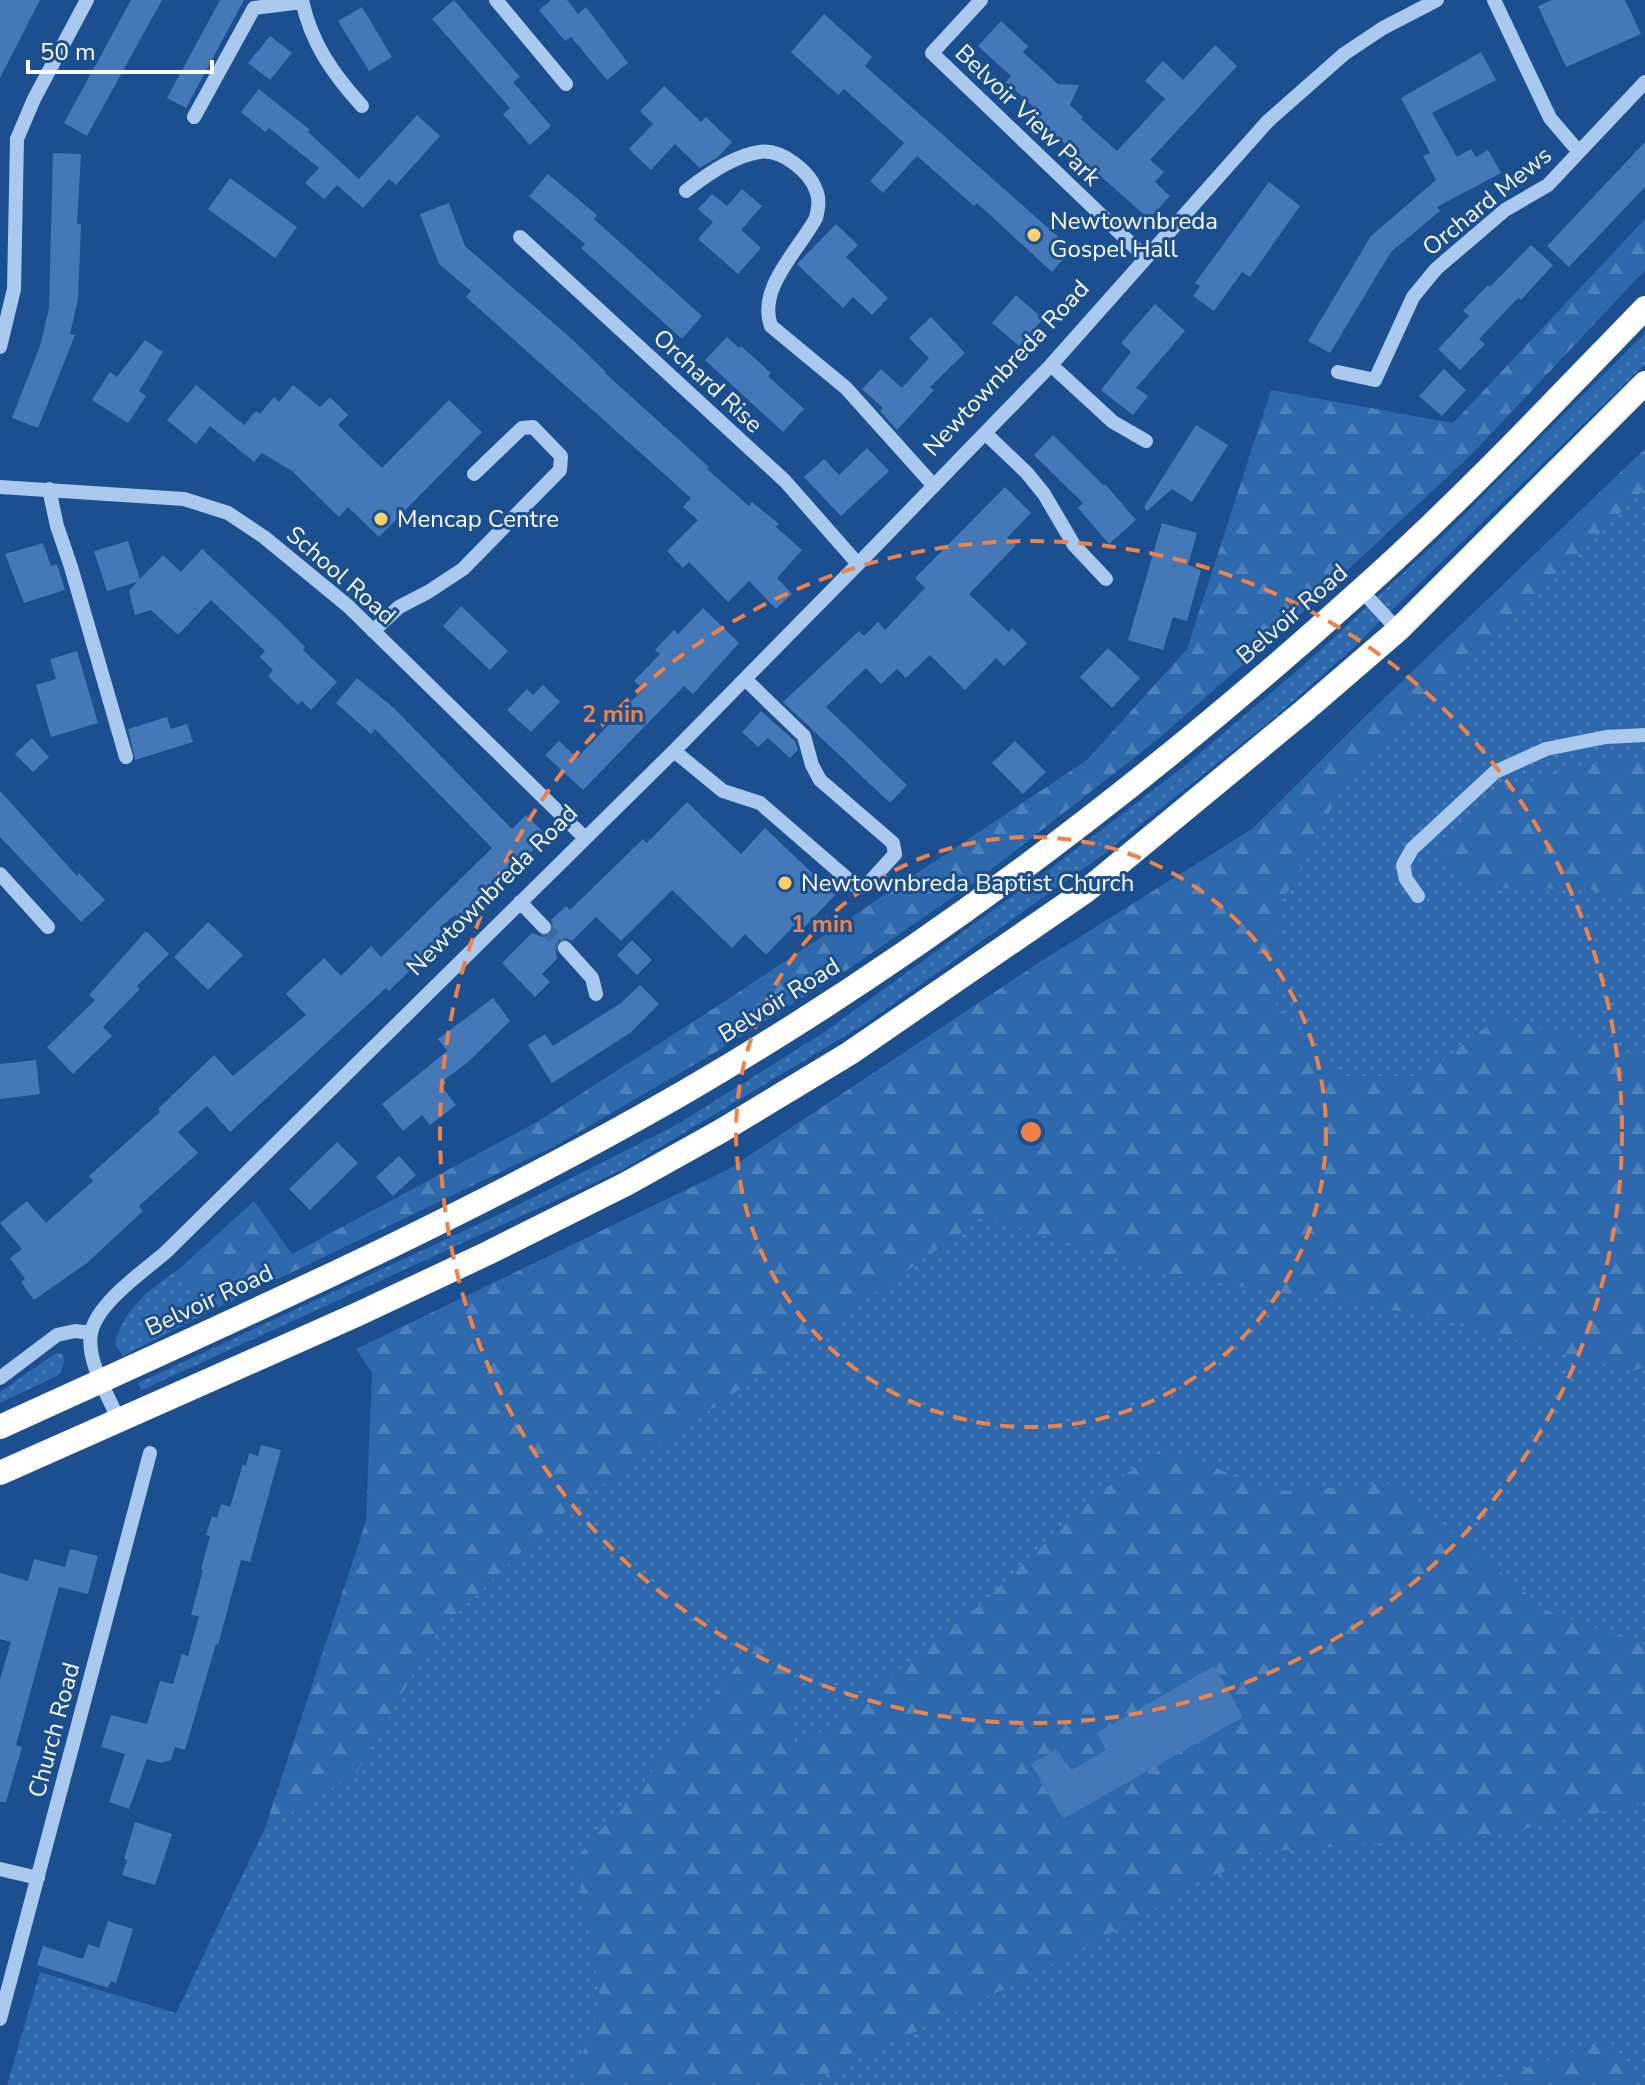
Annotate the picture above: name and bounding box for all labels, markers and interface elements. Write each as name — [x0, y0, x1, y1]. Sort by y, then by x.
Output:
scale bar — [28, 24, 212, 74]
text: 50 m — [40, 36, 96, 68]
street label: Belvoir View Park — [948, 37, 1108, 193]
street label: Orchard Mews — [1416, 139, 1558, 263]
place label: Newtownbreda Gospel Hall — [1050, 205, 1218, 265]
marker: Newtownbreda Gospel Hall — [1025, 226, 1043, 244]
street label: Newtownbreda Road — [916, 273, 1096, 463]
street label: Orchard Rise — [646, 322, 770, 440]
place label: Mencap Centre — [397, 503, 559, 535]
marker: Mencap Centre — [372, 510, 390, 528]
street label: School Road — [279, 519, 403, 631]
street label: Belvoir Road — [1230, 557, 1354, 671]
text: 2 min — [582, 698, 644, 730]
street label: Newtownbreda Road — [399, 797, 585, 983]
place label: Newtownbreda Baptist Church — [801, 867, 1134, 899]
marker: Newtownbreda Baptist Church — [776, 874, 794, 892]
text: 1 min — [791, 908, 853, 940]
street label: Belvoir Road — [712, 950, 846, 1050]
centre of rings — [1017, 1118, 1045, 1146]
street label: Belvoir Road — [140, 1256, 278, 1344]
street label: Church Road — [21, 1659, 87, 1801]

